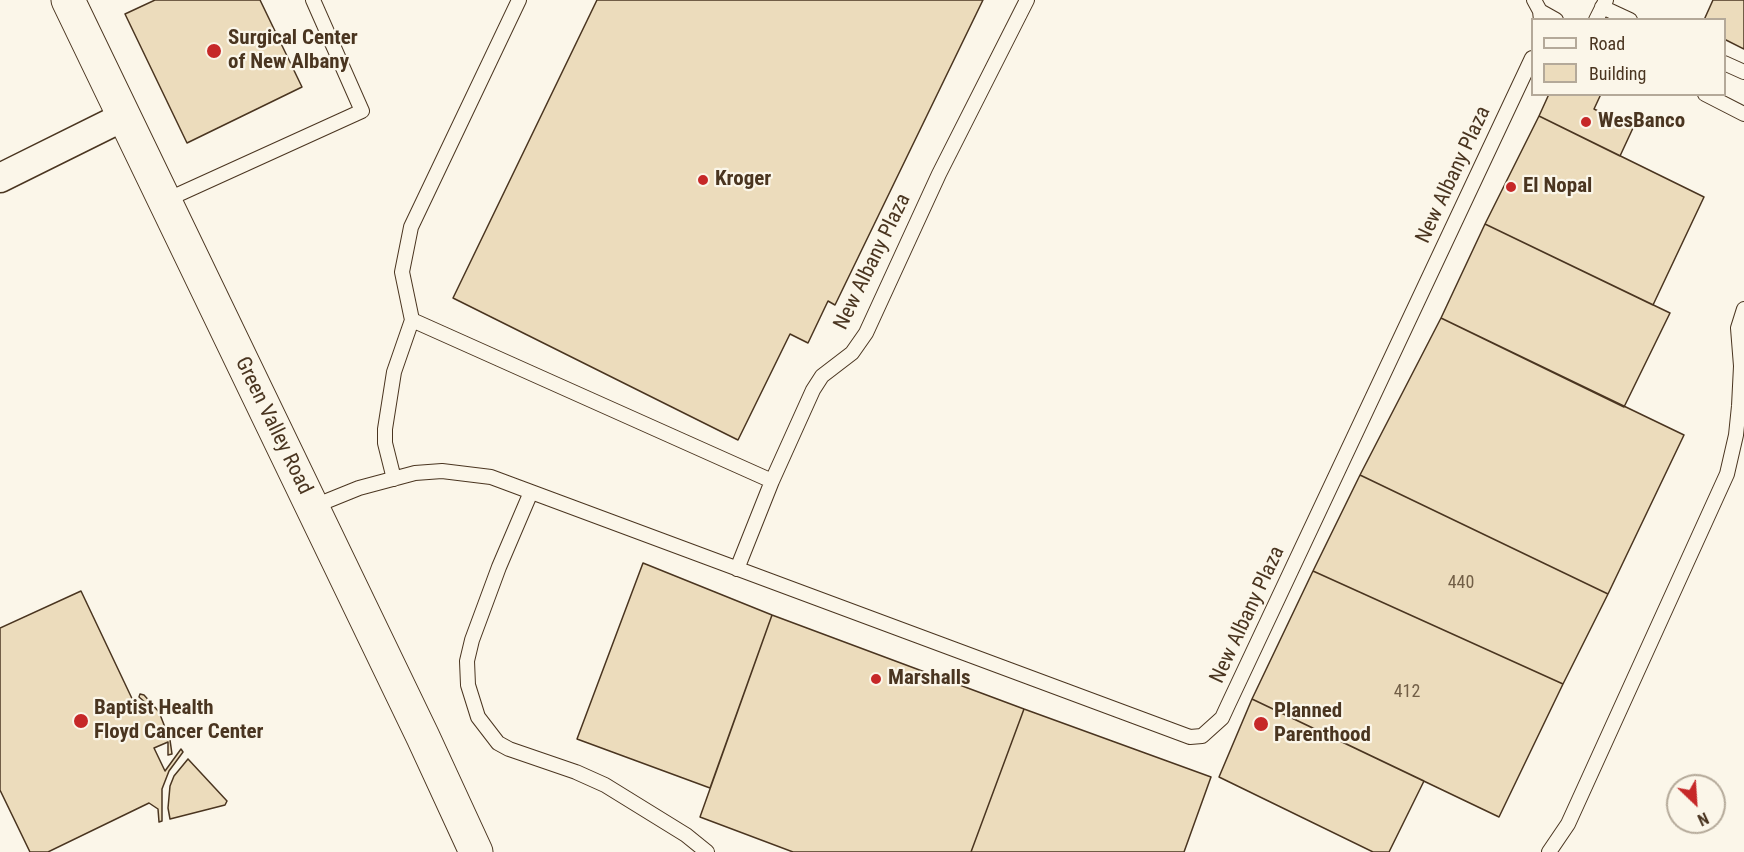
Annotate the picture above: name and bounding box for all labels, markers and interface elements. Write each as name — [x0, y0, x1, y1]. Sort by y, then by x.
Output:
legend — [1531, 18, 1726, 96]
place label: Surgical Center of New Albany — [228, 26, 358, 76]
text: Road — [1589, 33, 1625, 54]
marker: Surgical Center of New Albany — [205, 42, 223, 60]
text: Building — [1589, 63, 1646, 84]
street label: New Albany Plaza — [1411, 103, 1497, 247]
place label: WesBanco — [1598, 109, 1685, 135]
marker: WesBanco — [1579, 115, 1593, 129]
place label: Kroger — [715, 167, 771, 193]
marker: Kroger — [696, 173, 710, 187]
place label: El Nopal — [1523, 174, 1592, 200]
marker: El Nopal — [1504, 180, 1518, 194]
street label: New Albany Plaza — [829, 190, 917, 334]
street label: Green Valley Road — [229, 353, 317, 499]
street label: New Albany Plaza — [1205, 543, 1291, 687]
house number: 440 — [1448, 572, 1474, 594]
place label: Marshalls — [888, 666, 971, 692]
marker: Marshalls — [869, 672, 883, 686]
house number: 412 — [1394, 681, 1420, 703]
place label: Baptist Health Floyd Cancer Center — [94, 696, 264, 746]
place label: Planned Parenthood — [1274, 699, 1371, 749]
marker: Baptist Health Floyd Cancer Center — [72, 712, 90, 730]
marker: Planned Parenthood — [1252, 715, 1270, 733]
north arrow — [1666, 774, 1726, 834]
text: N — [1695, 808, 1711, 830]

